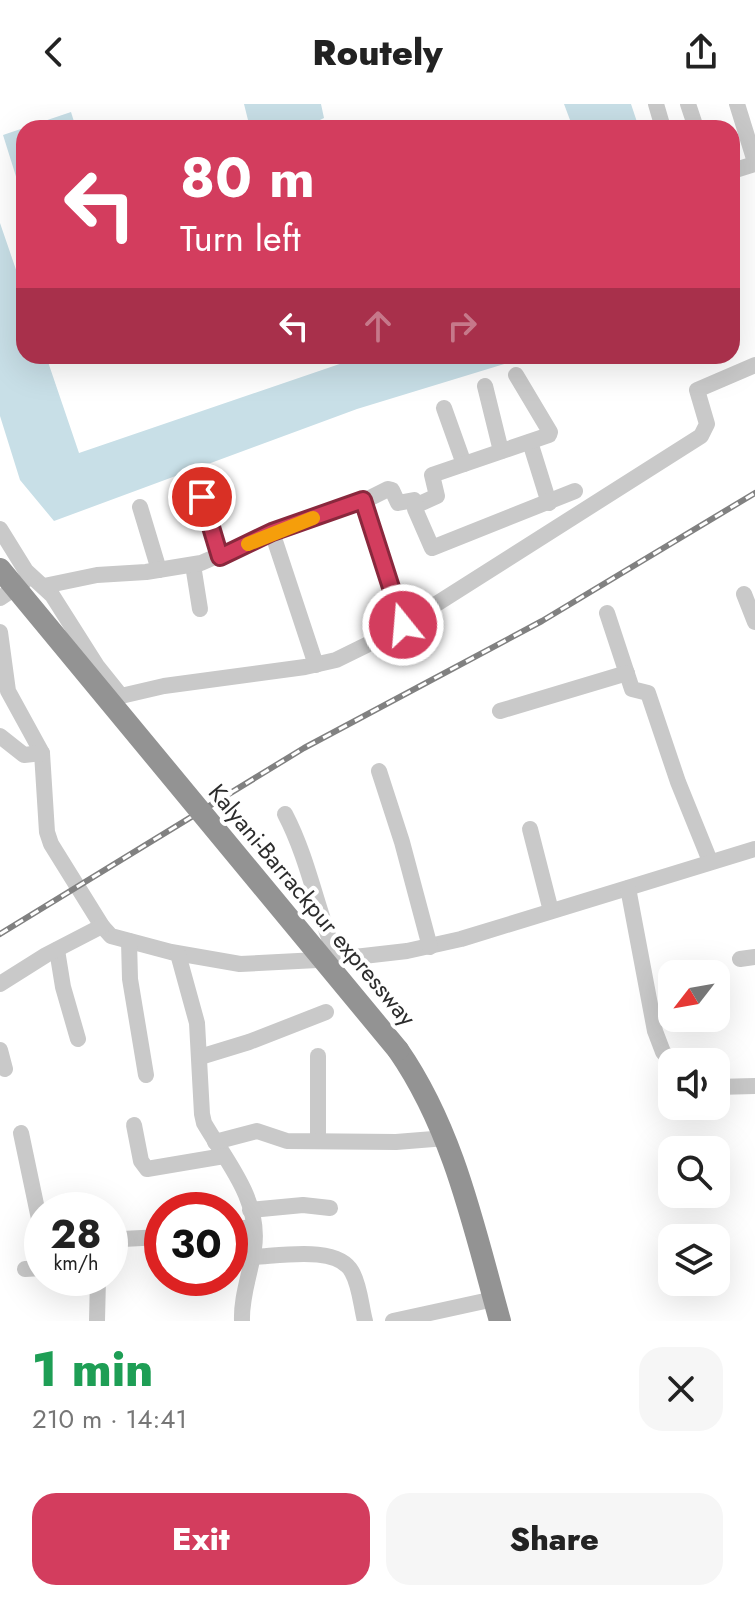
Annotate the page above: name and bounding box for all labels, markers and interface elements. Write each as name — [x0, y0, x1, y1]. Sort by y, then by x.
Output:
text: Routely — [312, 26, 443, 78]
icon: back — [32, 30, 76, 74]
icon: share — [679, 30, 723, 74]
text: 80 m — [180, 137, 315, 218]
icon: left — [48, 152, 152, 256]
text: Turn left — [180, 212, 301, 264]
icon: left — [272, 304, 316, 348]
icon: ahead — [356, 304, 400, 348]
icon: right — [440, 304, 484, 348]
pin — [168, 463, 236, 531]
icon: arrive — [180, 475, 224, 519]
position arrow — [361, 583, 445, 667]
street label: Kalyani-Barrackpur expressway — [200, 776, 425, 1034]
north arrow — [658, 960, 730, 1032]
map controls — [658, 960, 730, 1296]
button: sound — [658, 1048, 730, 1120]
button: search — [658, 1136, 730, 1208]
speed limit sign: 30 — [144, 1192, 248, 1296]
text: 28 — [50, 1205, 102, 1263]
button: layers — [658, 1224, 730, 1296]
text: km/h — [53, 1249, 99, 1278]
text: 1 min — [32, 1335, 153, 1404]
button: close — [639, 1347, 723, 1431]
text: 210 m · 14:41 — [32, 1400, 187, 1438]
button: Exit — [32, 1493, 370, 1585]
button: Share — [386, 1493, 723, 1585]

